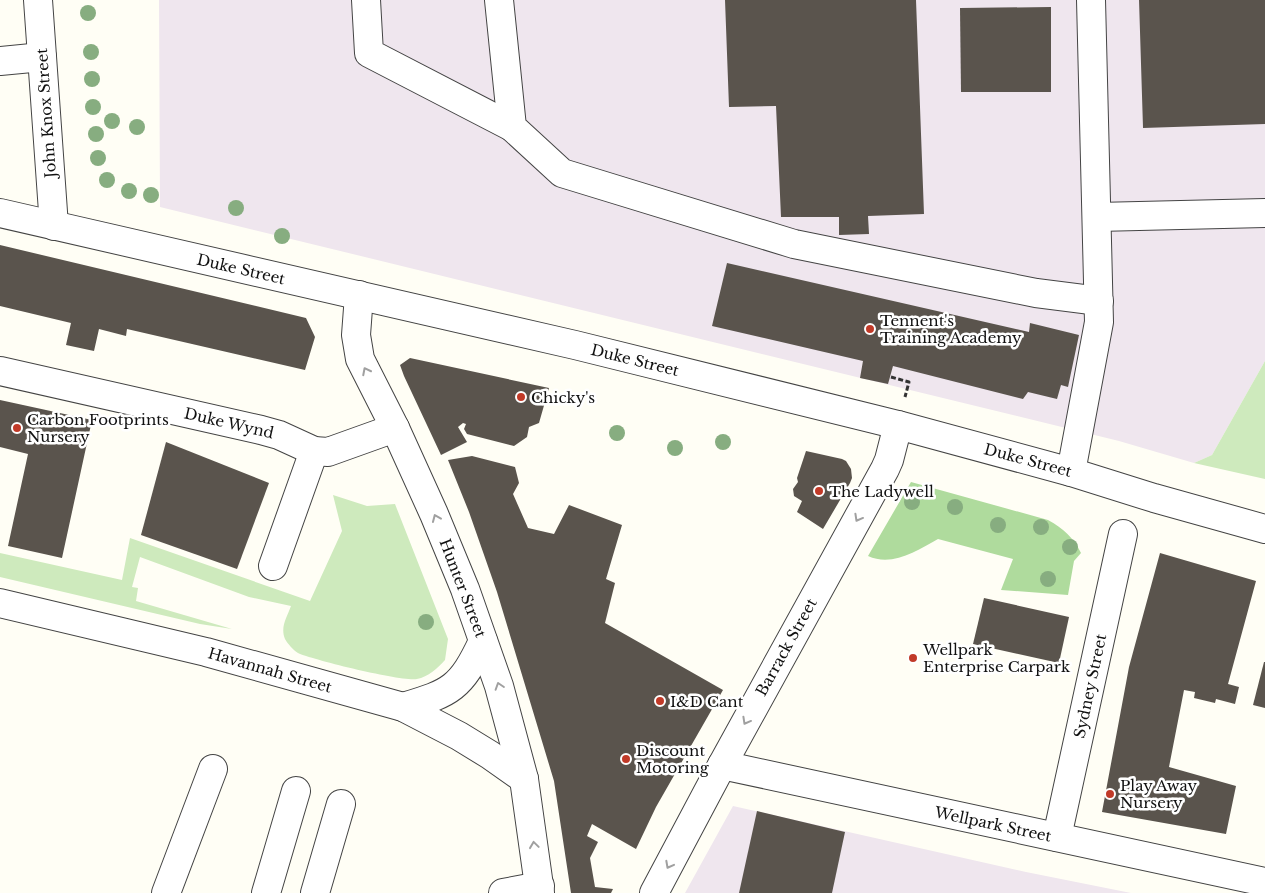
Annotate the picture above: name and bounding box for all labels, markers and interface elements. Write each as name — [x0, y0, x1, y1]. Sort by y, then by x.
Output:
street label: John Knox Street — [32, 47, 60, 181]
street label: Duke Street — [195, 250, 287, 288]
place label: Tennent's Training Academy — [880, 311, 1022, 347]
marker: Tennent's Training Academy — [864, 323, 876, 335]
street label: Duke Street — [589, 340, 681, 380]
one-way arrow — [362, 367, 372, 376]
place label: Chicky's — [531, 388, 595, 407]
marker: Chicky's — [515, 391, 527, 403]
street label: Duke Wynd — [182, 403, 276, 443]
place label: Carbon Footprints Nursery — [27, 410, 169, 446]
marker: Carbon Footprints Nursery — [11, 422, 23, 434]
street label: Duke Street — [982, 439, 1074, 481]
place label: The Ladywell — [829, 482, 934, 501]
marker: The Ladywell — [813, 485, 825, 497]
one-way arrow — [854, 512, 864, 521]
one-way arrow — [431, 514, 442, 523]
street label: Hunter Street — [435, 536, 491, 640]
street label: Barrack Street — [751, 594, 821, 699]
street label: Sydney Street — [1070, 632, 1110, 740]
place label: Wellpark Enterprise Carpark — [922, 640, 1071, 676]
street label: Havannah Street — [206, 643, 334, 697]
marker: Wellpark Enterprise Carpark — [907, 652, 919, 664]
one-way arrow — [494, 683, 504, 691]
place label: I&D Cant — [670, 692, 744, 711]
marker: I&D Cant — [654, 695, 666, 707]
one-way arrow — [742, 716, 752, 725]
place label: Discount Motoring — [636, 741, 710, 777]
marker: Discount Motoring — [620, 753, 632, 765]
place label: Play Away Nursery — [1120, 776, 1197, 812]
marker: Play Away Nursery — [1104, 788, 1116, 800]
street label: Wellpark Street — [932, 802, 1053, 846]
one-way arrow — [529, 840, 540, 848]
one-way arrow — [665, 859, 675, 868]

